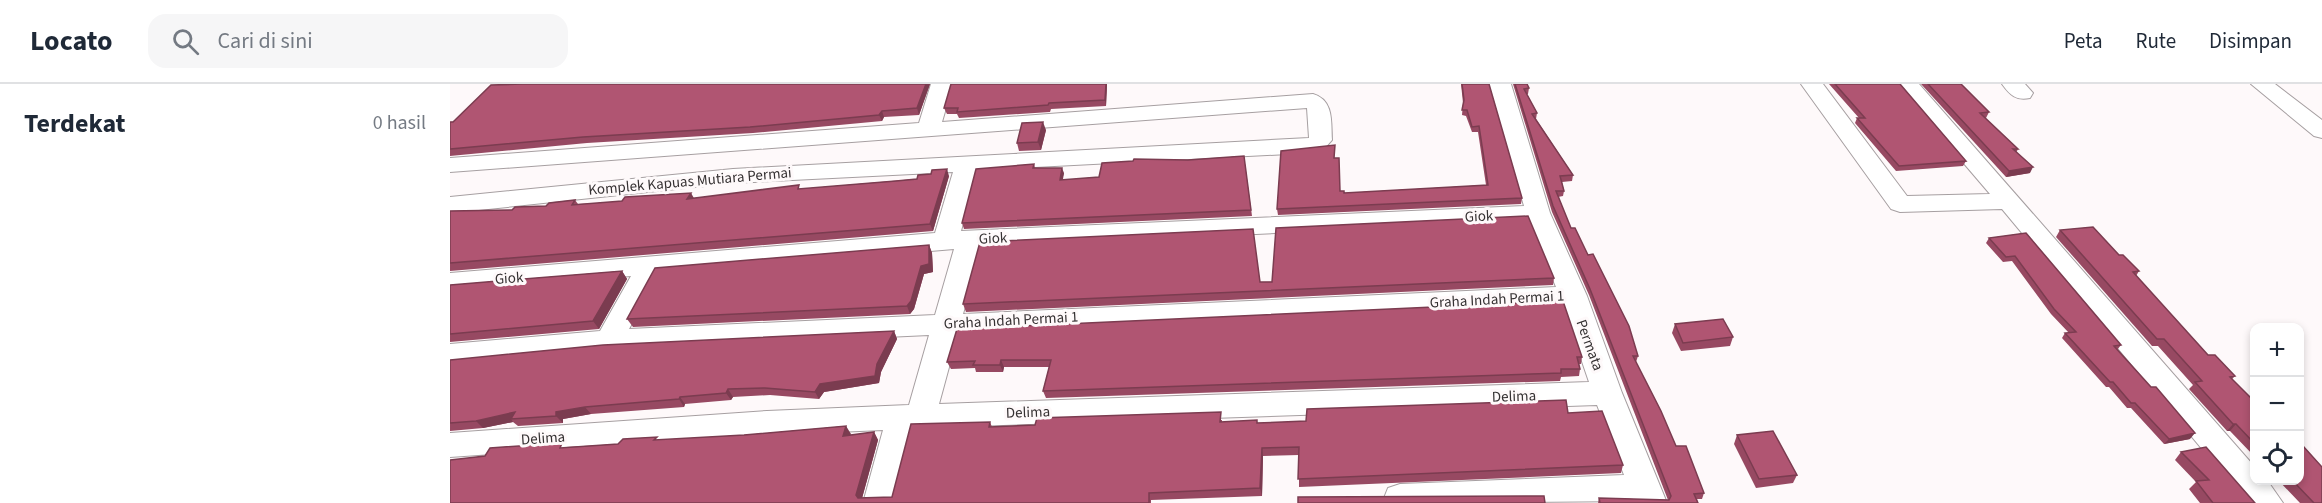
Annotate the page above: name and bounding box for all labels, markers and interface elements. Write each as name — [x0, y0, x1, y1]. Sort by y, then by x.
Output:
search box — [148, 14, 568, 68]
text: Locato — [30, 21, 112, 61]
icon: search — [169, 25, 202, 58]
text: Cari di sini — [217, 25, 313, 57]
text: Peta — [2064, 26, 2102, 56]
text: Rute — [2135, 26, 2176, 56]
text: Disimpan — [2209, 26, 2292, 56]
text: Terdekat — [24, 105, 126, 142]
text: 0 hasil — [373, 109, 426, 137]
street label: Komplek Kapuas Mutiara Permai — [588, 162, 793, 201]
street label: Giok — [1464, 205, 1494, 228]
street label: Giok — [978, 227, 1008, 250]
street label: Giok — [494, 267, 525, 290]
street label: Graha Indah Permai 1 — [1429, 285, 1565, 314]
street label: Graha Indah Permai 1 — [943, 306, 1079, 335]
street label: Permata — [1571, 317, 1608, 374]
map controls — [2250, 323, 2304, 485]
button: + — [2250, 323, 2304, 377]
button: − — [2250, 377, 2304, 431]
street label: Delima — [1492, 385, 1536, 408]
street label: Delima — [1006, 401, 1050, 424]
street label: Delima — [520, 426, 566, 451]
button: locate — [2250, 431, 2304, 485]

